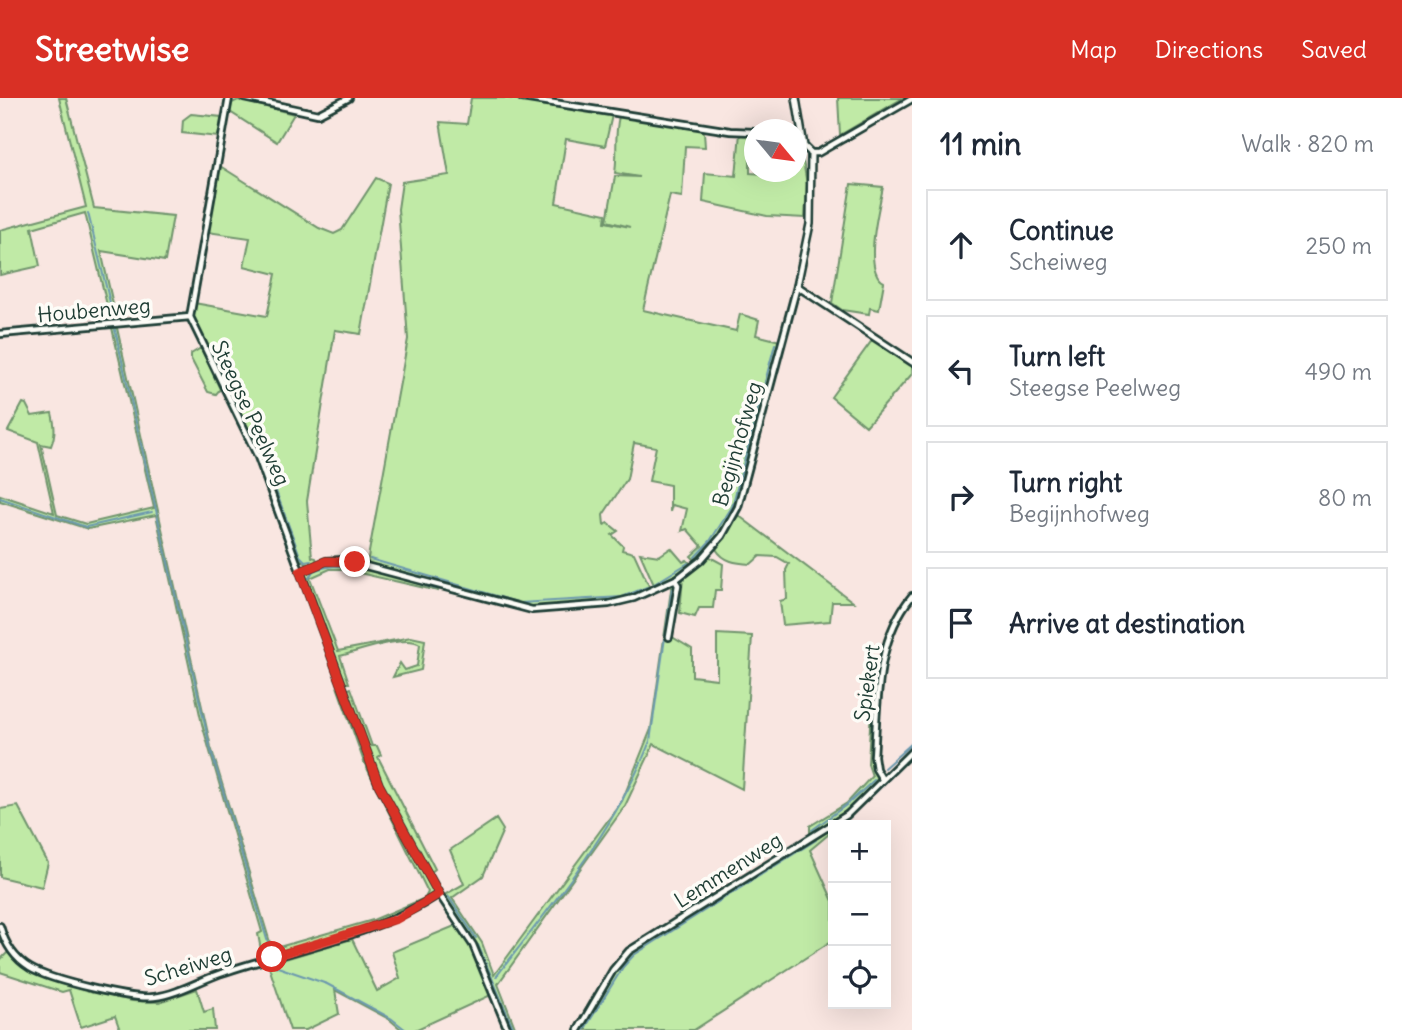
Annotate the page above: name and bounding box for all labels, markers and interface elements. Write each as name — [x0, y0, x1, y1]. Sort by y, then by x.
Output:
text: Streetwise — [35, 28, 189, 70]
text: Map — [1070, 34, 1117, 64]
text: Directions — [1155, 34, 1263, 64]
text: Saved — [1301, 34, 1367, 64]
north arrow — [744, 119, 807, 182]
text: 11 min — [940, 125, 1021, 163]
text: Walk · 820 m — [1241, 129, 1374, 158]
text: Continue — [1009, 214, 1114, 247]
icon: ahead — [942, 226, 980, 264]
text: 250 m — [1305, 231, 1372, 260]
text: Scheiweg — [1009, 247, 1108, 276]
street label: Houbenweg — [36, 292, 152, 328]
street label: Steegse Peelweg — [206, 336, 296, 490]
text: Turn left — [1009, 340, 1105, 373]
icon: left — [942, 352, 980, 390]
text: 490 m — [1305, 357, 1372, 386]
text: Steegse Peelweg — [1009, 373, 1181, 402]
street label: Begijnhofweg — [706, 378, 768, 510]
text: Turn right — [1009, 466, 1122, 499]
icon: right — [942, 478, 980, 516]
text: 80 m — [1318, 483, 1372, 512]
text: Begijnhofweg — [1009, 499, 1150, 528]
route end — [339, 546, 370, 577]
icon: arrive — [942, 604, 980, 642]
text: Arrive at destination — [1009, 607, 1245, 640]
street label: Spiekert — [848, 643, 886, 723]
map controls — [828, 820, 891, 1009]
button: + — [828, 820, 891, 883]
street label: Lemmenweg — [669, 826, 787, 914]
button: − — [828, 883, 891, 946]
street label: Scheiweg — [141, 940, 235, 992]
route start — [256, 941, 287, 972]
button: locate — [828, 946, 891, 1009]

